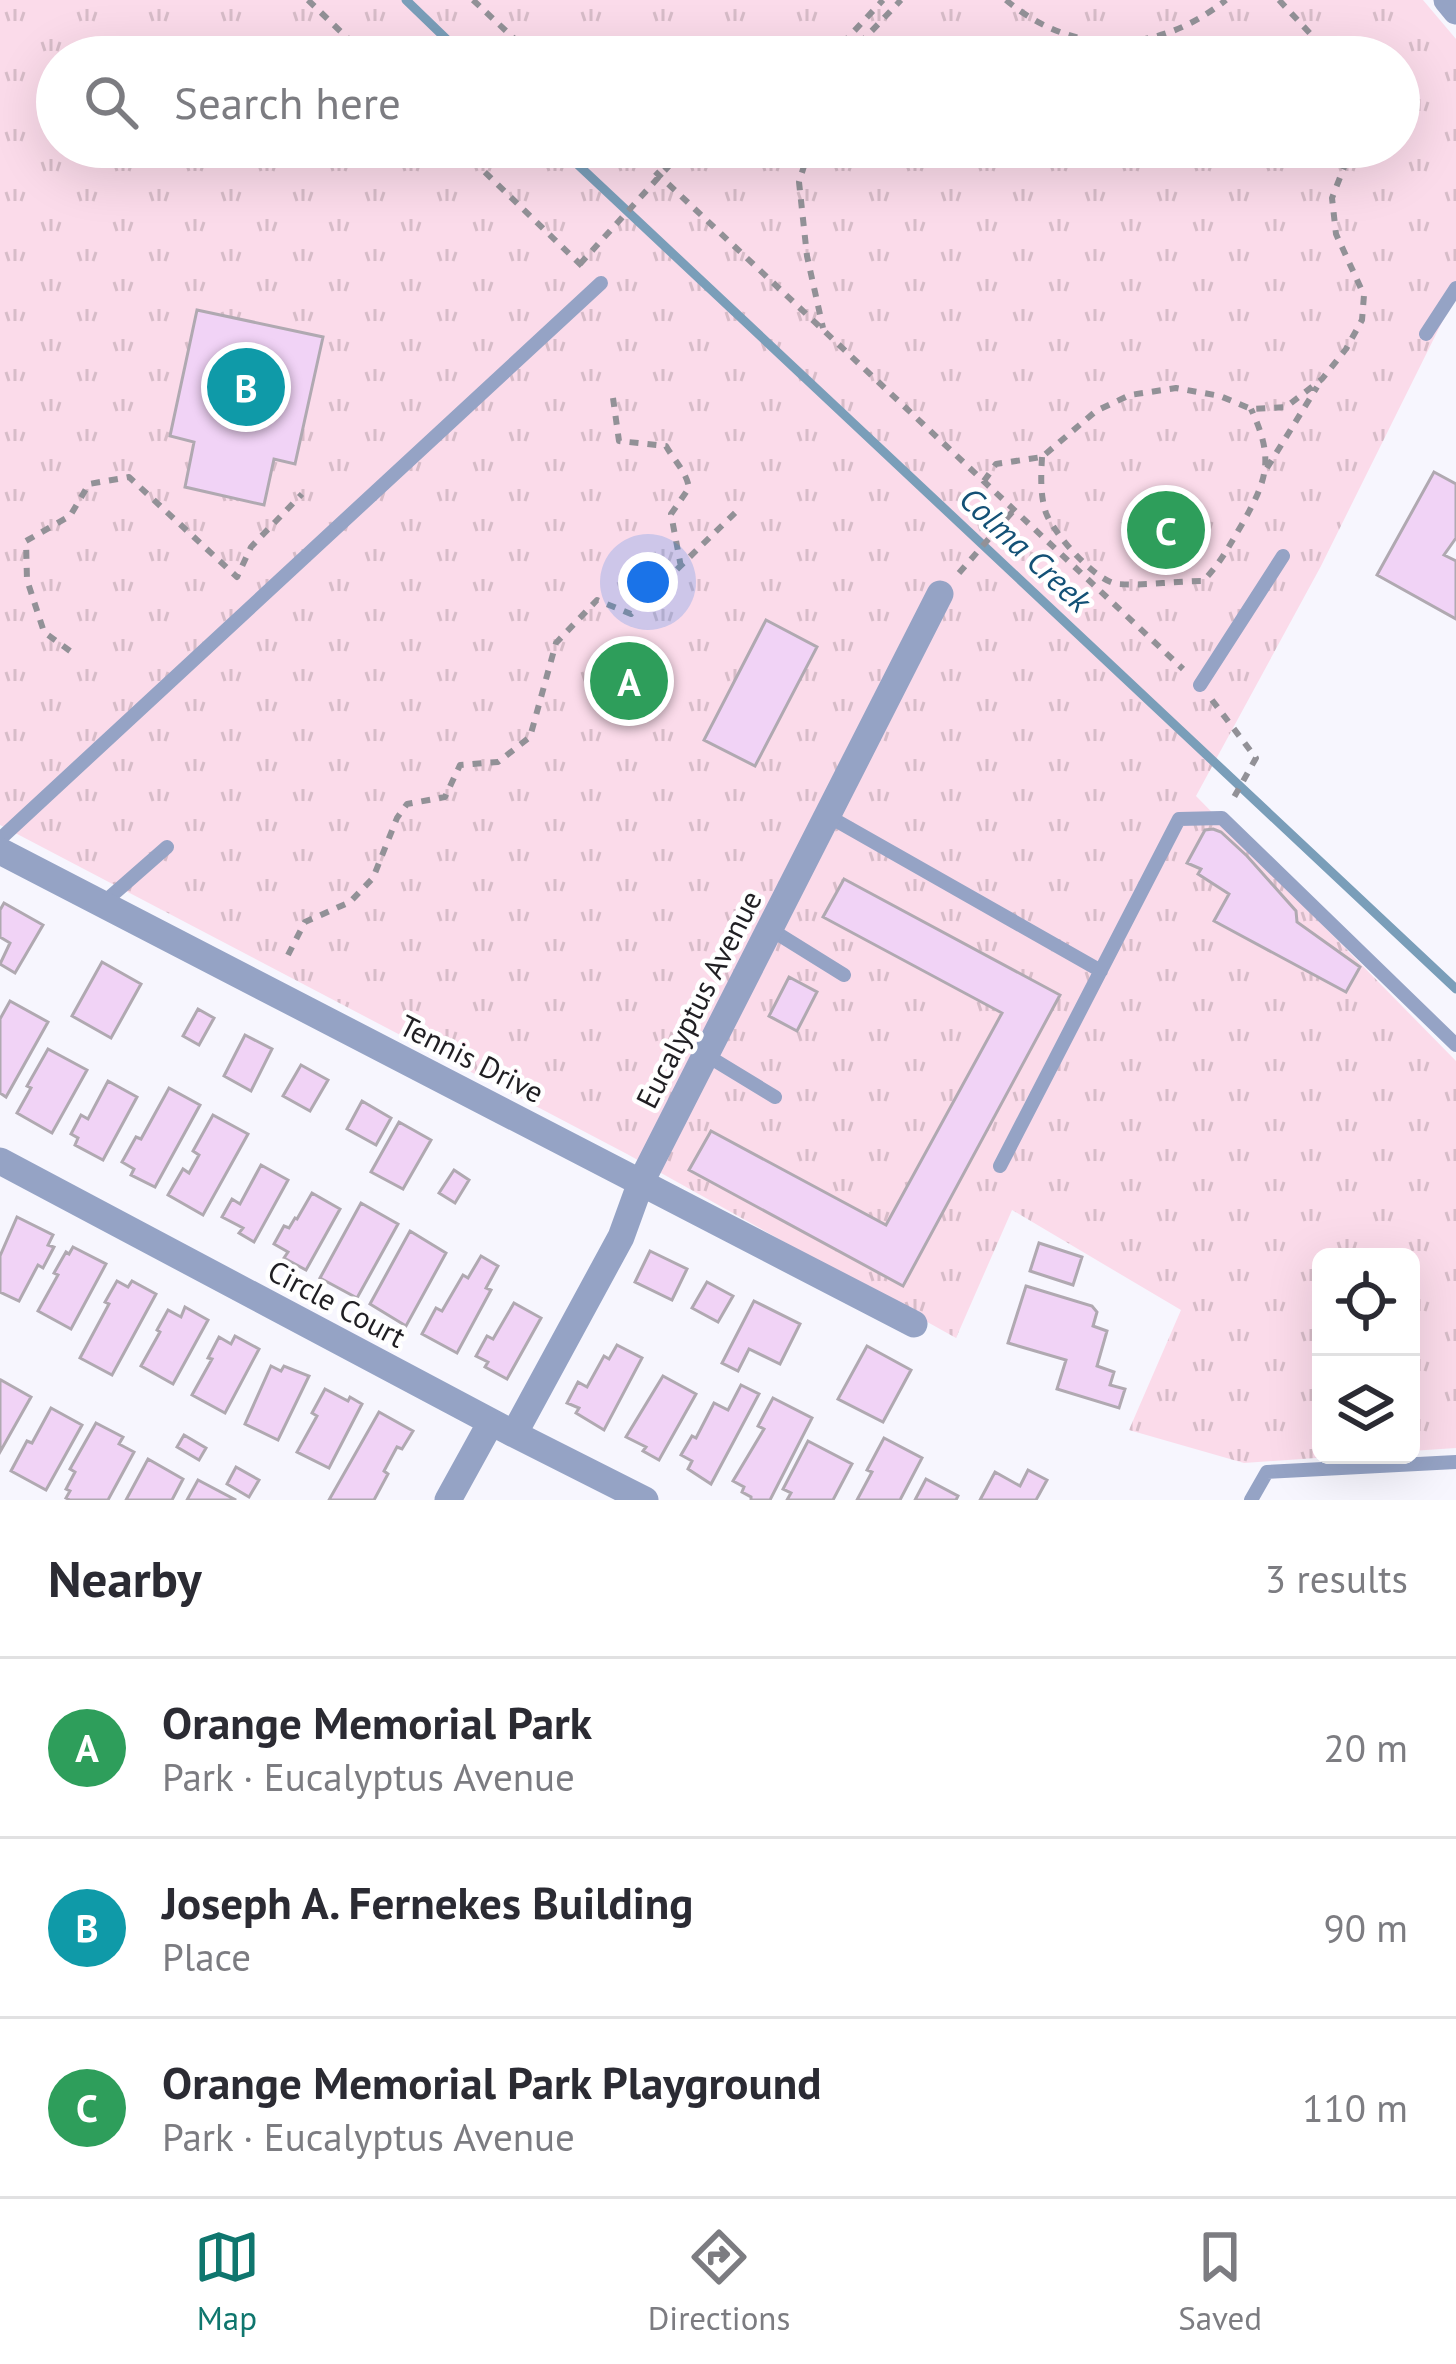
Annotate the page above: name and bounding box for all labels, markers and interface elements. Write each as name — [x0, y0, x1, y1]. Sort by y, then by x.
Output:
search box — [36, 36, 1420, 168]
icon: search — [78, 69, 144, 135]
text: Search here — [174, 73, 401, 131]
pin: B — [207, 342, 285, 432]
water label: Colma Creek — [951, 477, 1102, 622]
pin: C — [1127, 485, 1205, 575]
your location — [618, 552, 678, 612]
pin: A — [590, 636, 668, 726]
street label: Eucalyptus Avenue — [626, 884, 770, 1114]
street label: Tennis Drive — [393, 1005, 551, 1111]
map controls — [1312, 1248, 1420, 1464]
button: locate — [1312, 1248, 1420, 1356]
street label: Circle Court — [261, 1250, 413, 1356]
button: layers — [1312, 1356, 1420, 1464]
text: Nearby — [48, 1545, 202, 1611]
text: 3 results — [1265, 1553, 1408, 1604]
text: Orange Memorial Park — [162, 1693, 592, 1751]
text: A — [75, 1722, 99, 1773]
text: 20 m — [1323, 1722, 1408, 1773]
text: Park · Eucalyptus Avenue — [162, 1751, 575, 1802]
text: Joseph A. Fernekes Building — [162, 1873, 693, 1931]
text: B — [75, 1902, 99, 1953]
text: 90 m — [1323, 1902, 1408, 1953]
text: Place — [162, 1931, 251, 1982]
text: Orange Memorial Park Playground — [162, 2053, 821, 2111]
text: C — [76, 2082, 98, 2133]
text: 110 m — [1302, 2082, 1408, 2133]
text: Park · Eucalyptus Avenue — [162, 2111, 575, 2162]
tab: Map — [194, 2224, 260, 2339]
tab: Directions — [648, 2224, 790, 2339]
tab: Saved — [1178, 2224, 1262, 2339]

